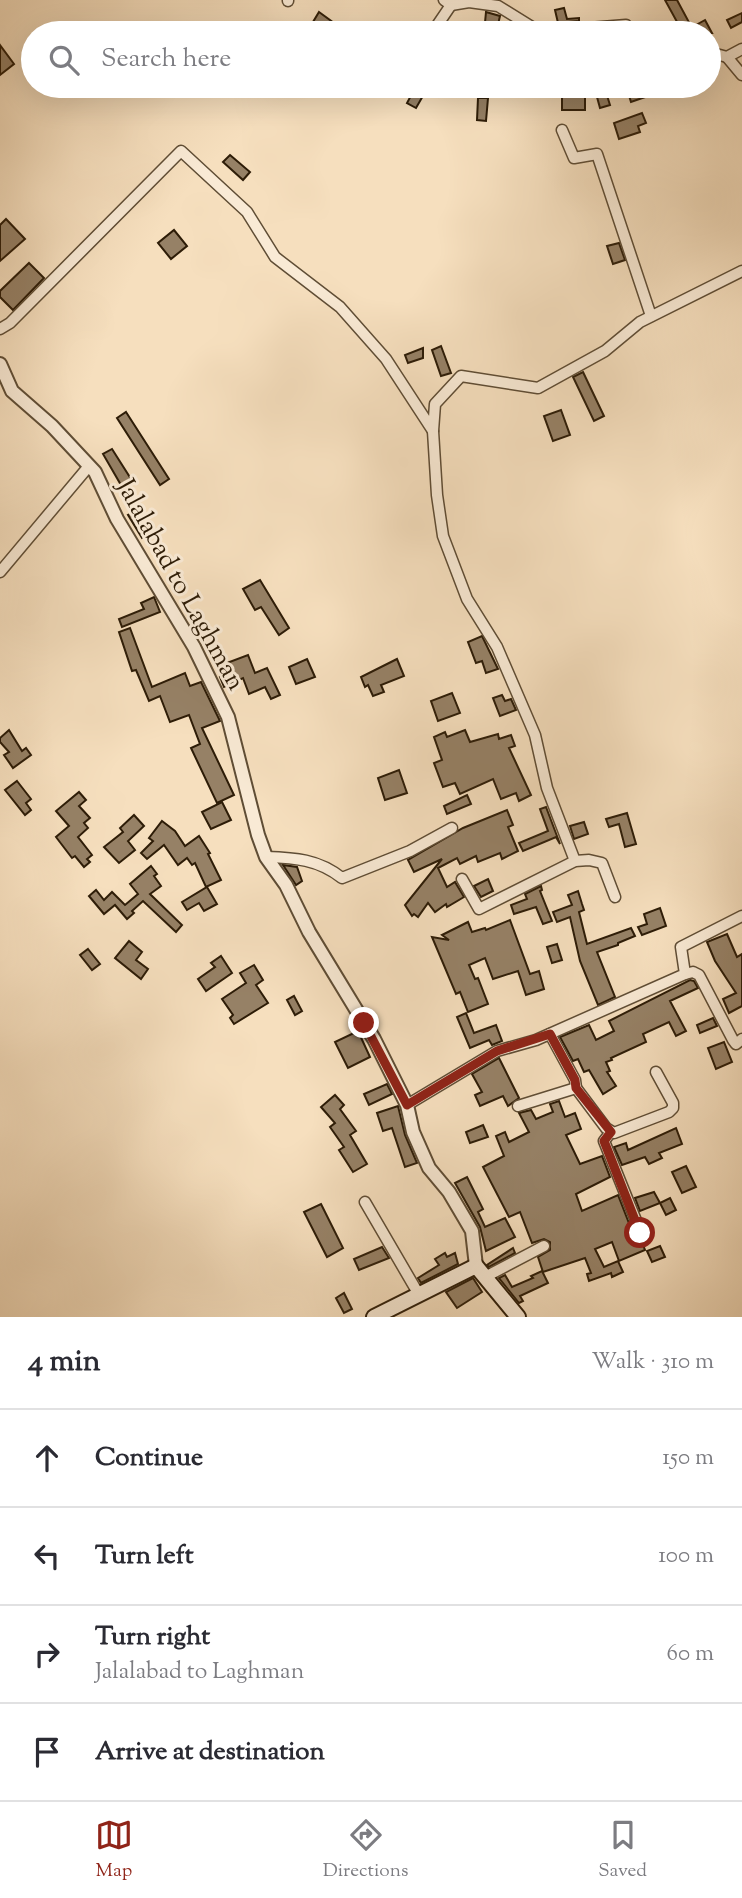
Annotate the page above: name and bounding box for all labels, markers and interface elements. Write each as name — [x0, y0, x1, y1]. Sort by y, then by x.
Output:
search box — [21, 21, 721, 98]
icon: search — [45, 41, 83, 79]
text: Search here — [101, 41, 231, 78]
street label: Jalalabad to Laghman — [105, 471, 253, 698]
route end — [348, 1007, 379, 1038]
route start — [624, 1217, 655, 1248]
text: 4 min — [28, 1341, 101, 1384]
text: Walk · 310 m — [591, 1346, 714, 1379]
icon: ahead — [28, 1439, 66, 1477]
text: Continue — [95, 1440, 203, 1477]
text: 150 m — [662, 1442, 714, 1475]
icon: left — [28, 1537, 66, 1575]
text: Turn left — [95, 1538, 194, 1575]
text: 100 m — [658, 1540, 714, 1573]
text: Turn right — [95, 1619, 210, 1656]
icon: right — [28, 1635, 66, 1673]
text: 60 m — [666, 1638, 714, 1671]
text: Jalalabad to Laghman — [95, 1656, 304, 1689]
icon: arrive — [28, 1733, 66, 1771]
text: Arrive at destination — [95, 1734, 325, 1771]
tab: Map — [95, 1816, 133, 1885]
tab: Directions — [323, 1816, 408, 1885]
tab: Saved — [598, 1816, 647, 1885]

